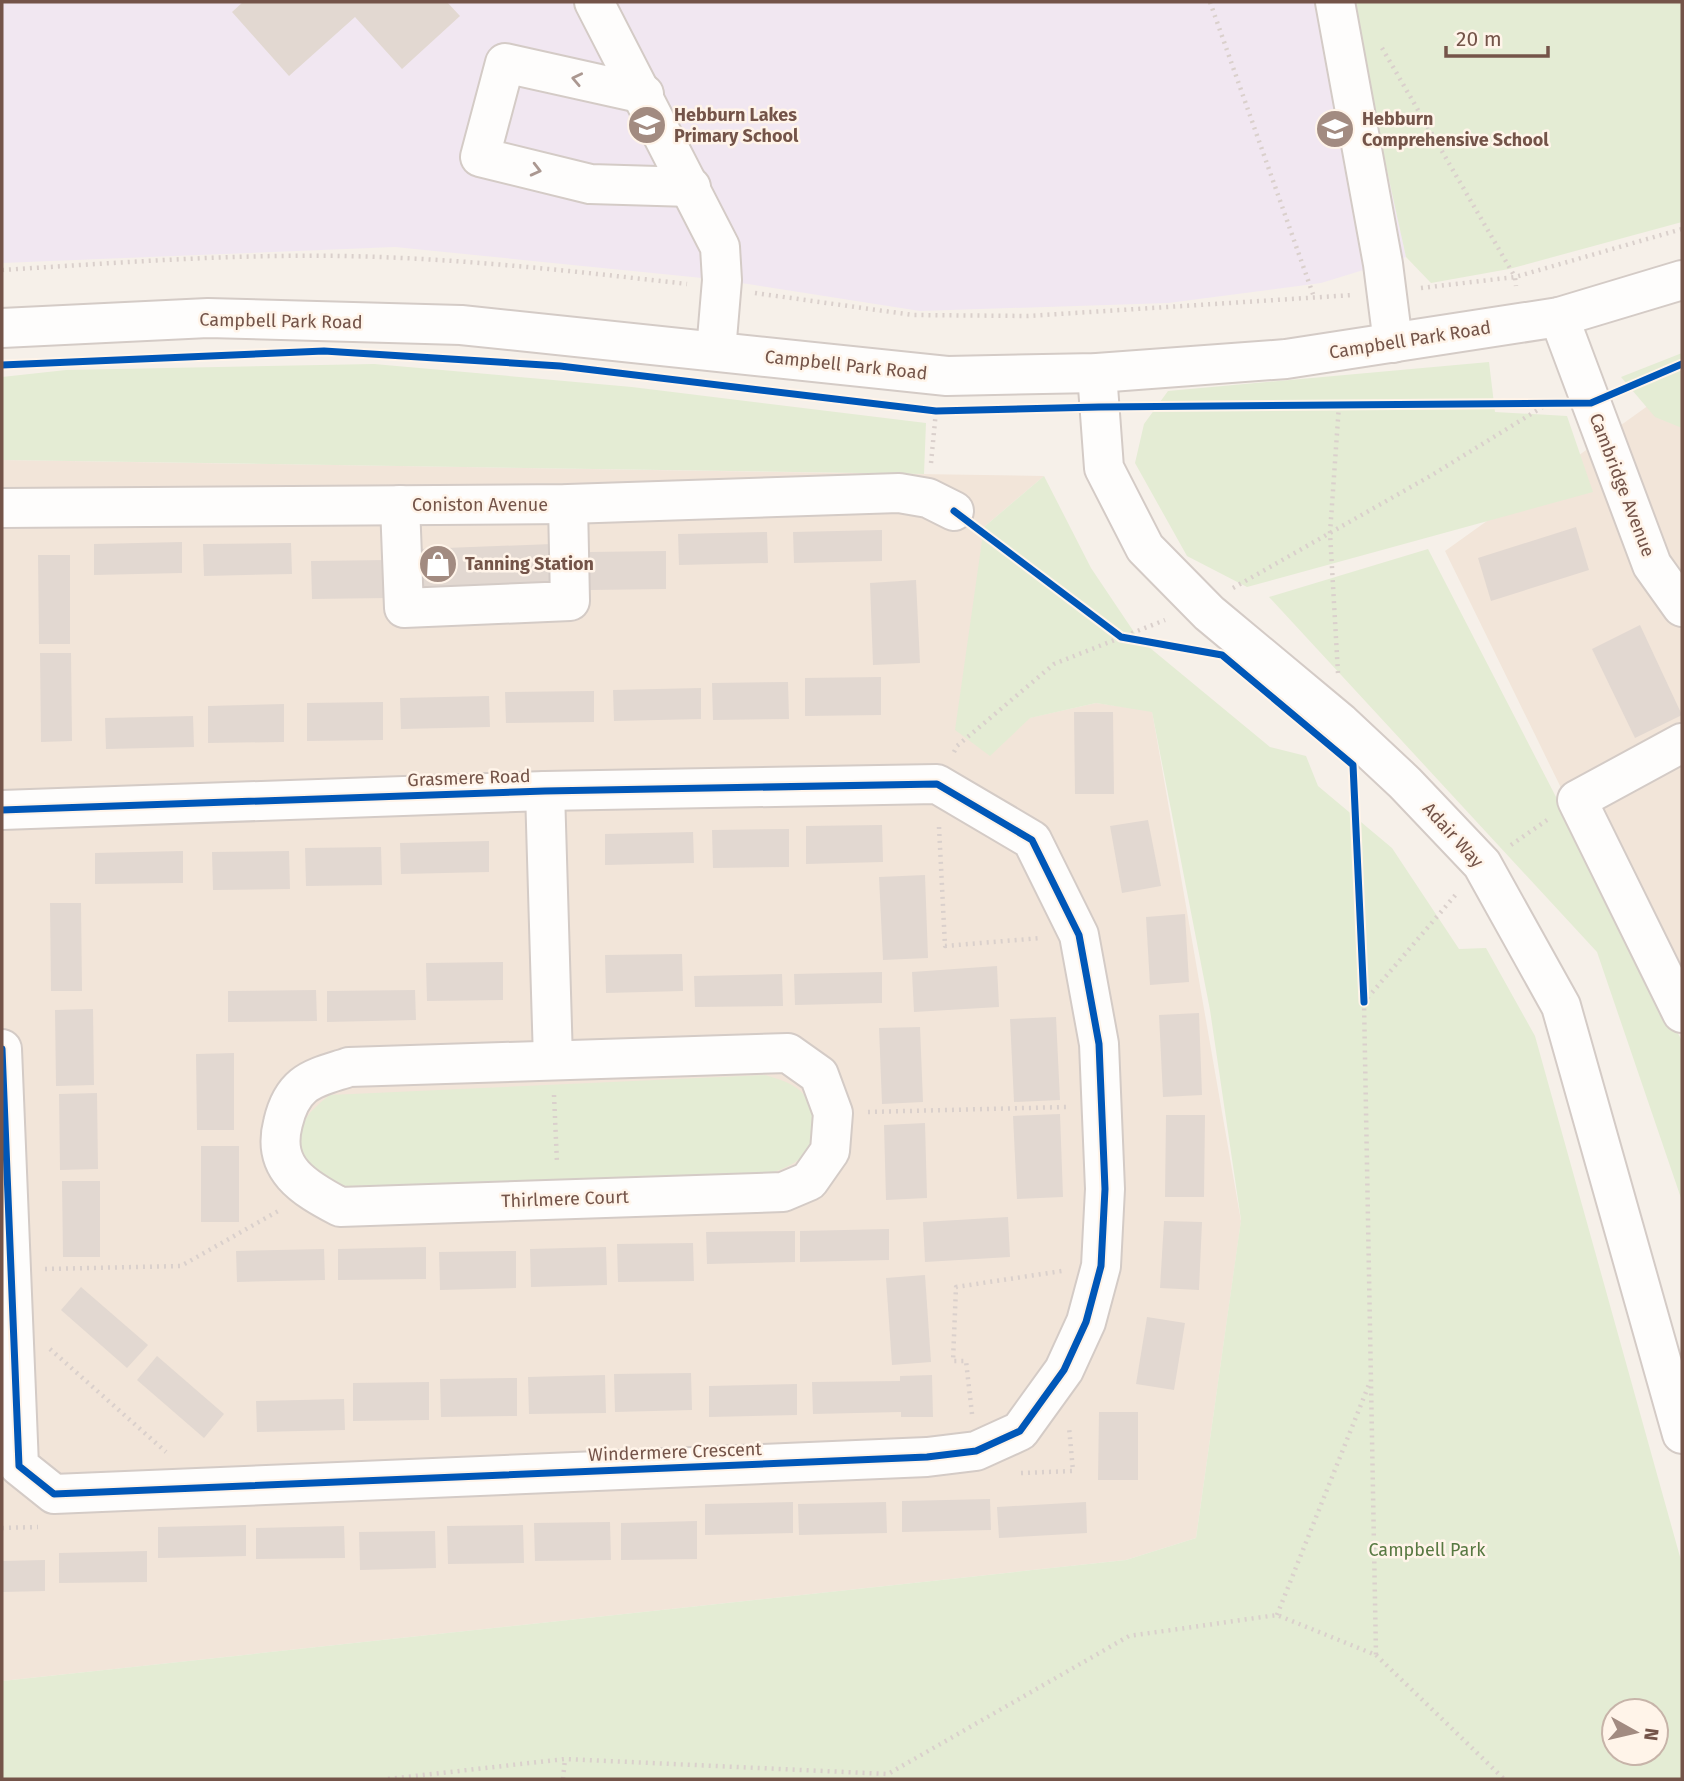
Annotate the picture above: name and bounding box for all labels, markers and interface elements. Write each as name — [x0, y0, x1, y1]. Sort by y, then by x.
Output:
scale bar — [1446, 14, 1548, 58]
text: 20 m — [1456, 26, 1502, 52]
one-way arrow — [571, 73, 583, 87]
school or university icon: Hebburn Lakes Primary School — [626, 104, 668, 146]
place label: Hebburn Lakes Primary School — [674, 104, 799, 147]
school or university icon: Hebburn Comprehensive School — [1314, 108, 1356, 150]
place label: Hebburn Comprehensive School — [1362, 108, 1549, 151]
one-way arrow — [529, 162, 541, 177]
street label: Campbell Park Road — [199, 309, 363, 333]
street label: Campbell Park Road — [1328, 316, 1492, 364]
street label: Campbell Park Road — [764, 346, 928, 384]
street label: Cambridge Avenue — [1584, 410, 1660, 560]
street label: Coniston Avenue — [412, 494, 548, 516]
shop icon: Tanning Station — [417, 543, 459, 585]
place label: Tanning Station — [465, 553, 594, 575]
street label: Grasmere Road — [407, 765, 531, 791]
street label: Adair Way — [1418, 798, 1488, 872]
street label: Thirlmere Court — [501, 1186, 630, 1212]
street label: Windermere Crescent — [588, 1438, 763, 1466]
park label: Campbell Park — [1368, 1539, 1486, 1561]
north arrow — [1600, 1697, 1670, 1767]
text: N — [1639, 1726, 1664, 1742]

